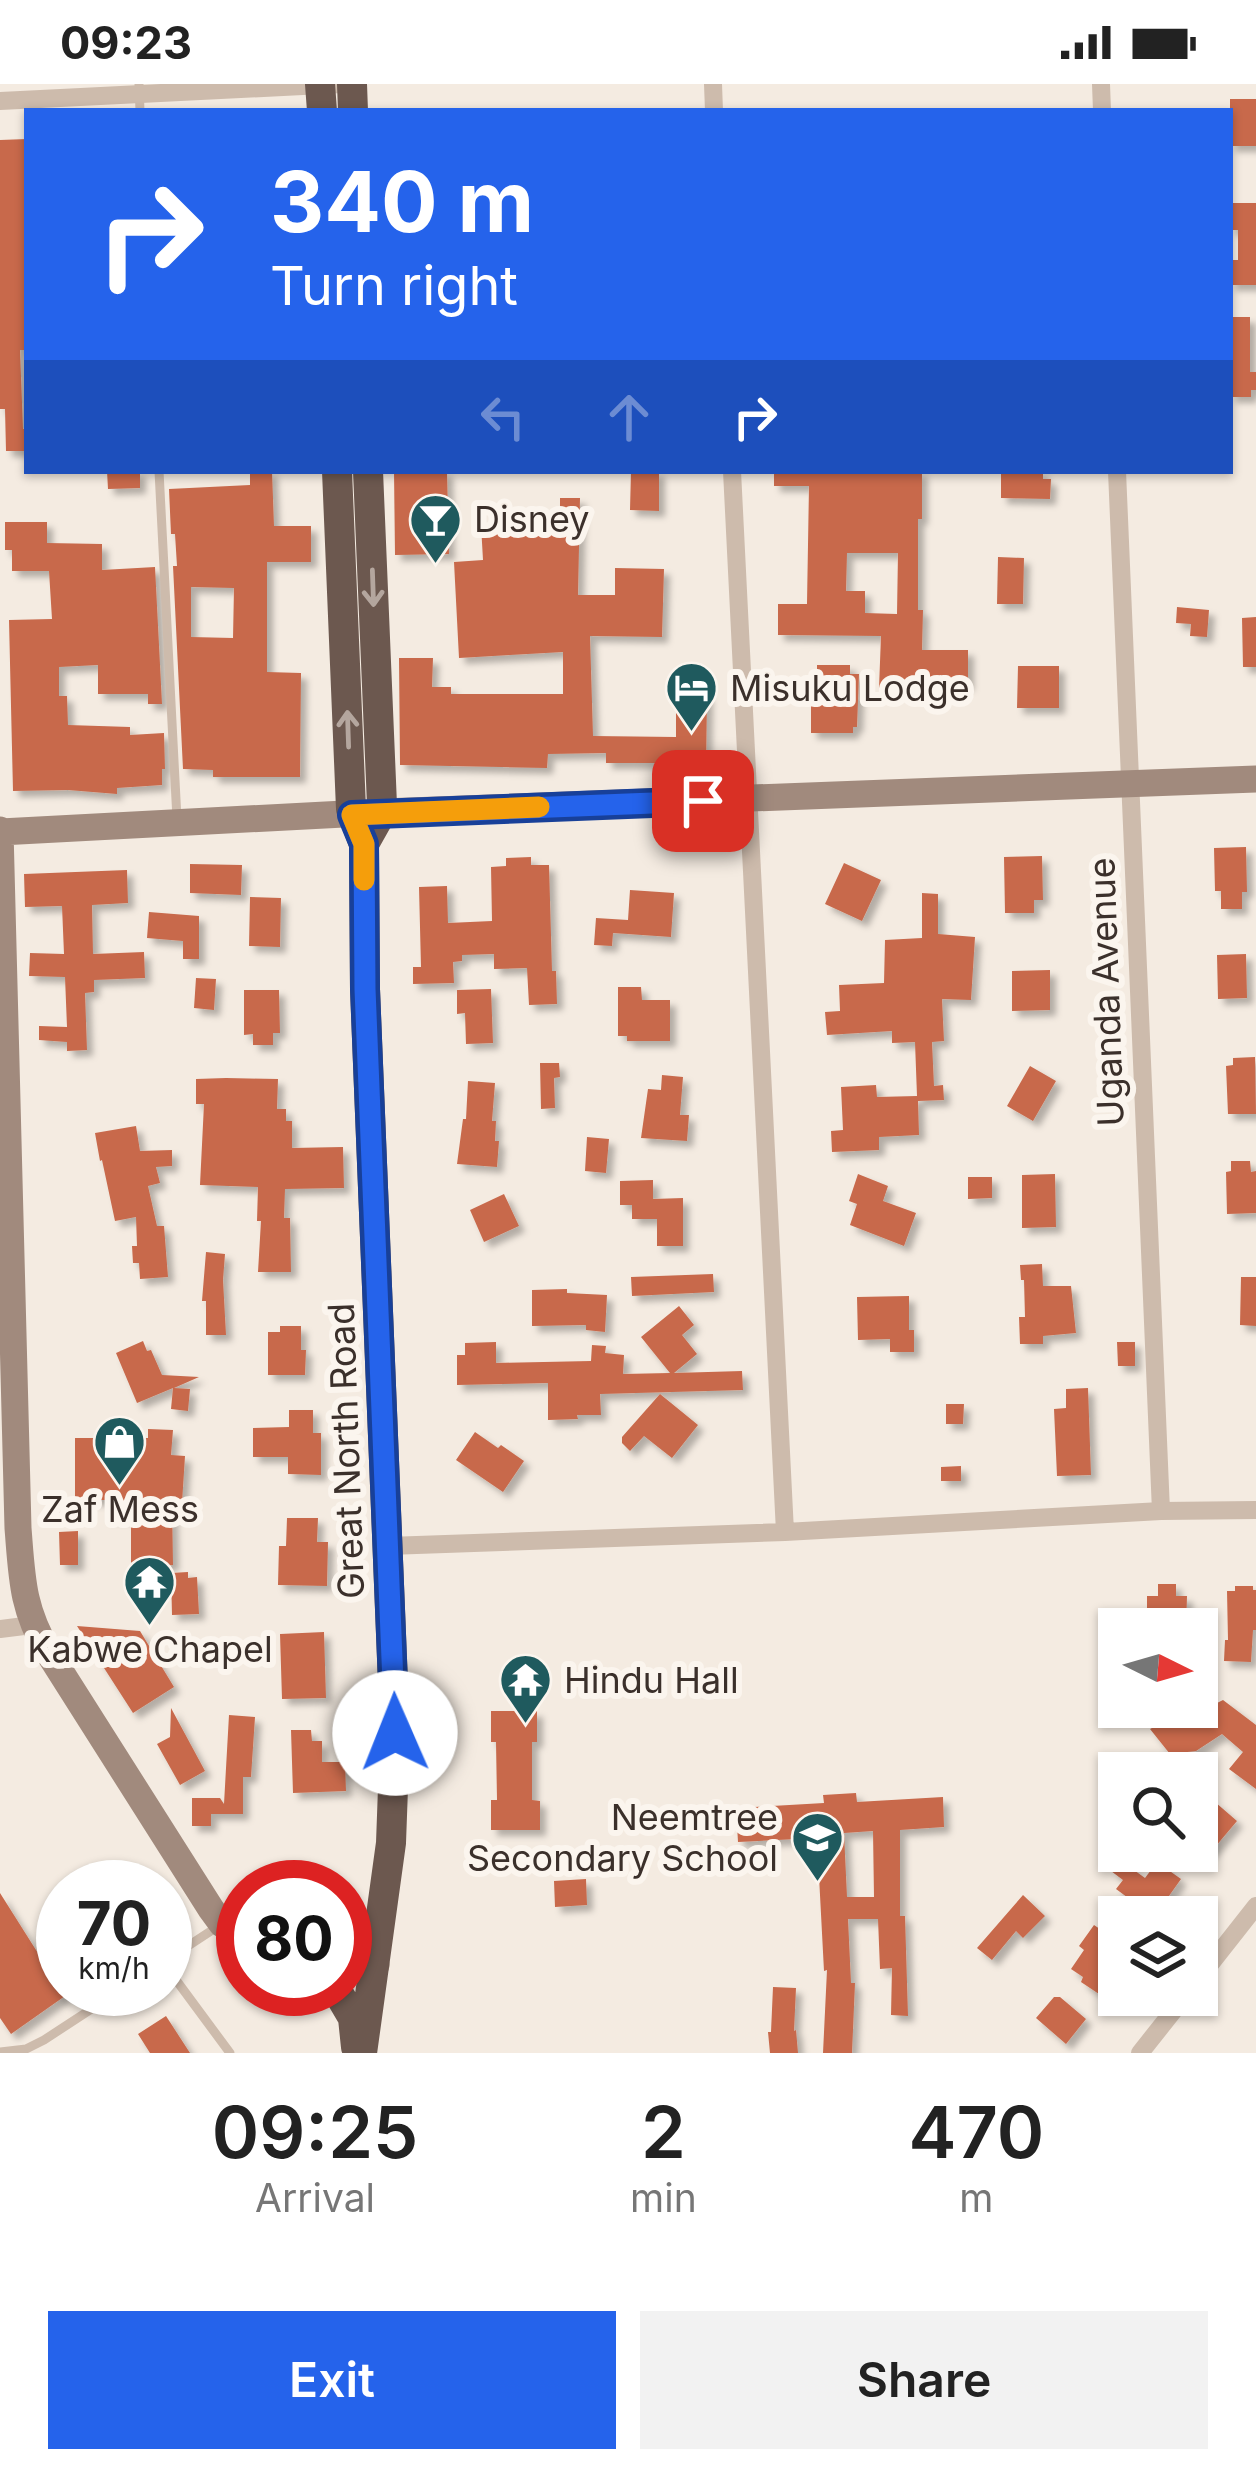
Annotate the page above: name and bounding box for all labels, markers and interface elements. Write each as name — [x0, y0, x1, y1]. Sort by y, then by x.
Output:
text: 09:23 — [60, 15, 192, 70]
text: 340 m — [270, 151, 534, 252]
icon: right — [72, 156, 228, 312]
text: Turn right — [270, 253, 518, 318]
icon: left — [470, 384, 536, 450]
icon: ahead — [596, 384, 662, 450]
icon: right — [722, 384, 788, 450]
bar icon: Disney — [407, 491, 463, 565]
place label: Disney — [474, 497, 590, 541]
one-way arrow — [362, 568, 385, 607]
hotel icon: Misuku Lodge — [663, 660, 719, 734]
place label: Misuku Lodge — [730, 666, 970, 710]
one-way arrow — [336, 710, 359, 749]
pin — [652, 750, 754, 852]
icon: arrive — [670, 768, 736, 834]
street label: Uganda Avenue — [1079, 857, 1133, 1127]
street label: Great North Road — [319, 1302, 373, 1600]
shop icon: Zaf Mess — [92, 1413, 148, 1487]
place label: Zaf Mess — [41, 1487, 199, 1531]
temple icon: Kabwe Chapel — [122, 1553, 178, 1627]
north arrow — [1098, 1608, 1218, 1728]
map controls — [1098, 1608, 1218, 2016]
place label: Kabwe Chapel — [27, 1627, 273, 1671]
temple icon: Hindu Hall — [497, 1652, 553, 1726]
place label: Hindu Hall — [564, 1658, 739, 1702]
position arrow — [332, 1670, 458, 1796]
button: search — [1098, 1752, 1218, 1872]
place label: Neemtree Secondary School — [467, 1795, 778, 1880]
school or university icon: Neemtree Secondary School — [789, 1810, 845, 1884]
speed limit sign: 80 — [216, 1860, 372, 2016]
text: 70 — [77, 1887, 151, 1959]
button: layers — [1098, 1896, 1218, 2016]
text: km/h — [78, 1950, 150, 1986]
text: 09:25 — [212, 2088, 418, 2175]
text: 2 — [641, 2088, 686, 2175]
text: 470 — [908, 2088, 1044, 2175]
text: Arrival — [255, 2174, 375, 2221]
text: min — [630, 2174, 697, 2221]
text: m — [959, 2174, 993, 2221]
button: Exit — [48, 2311, 616, 2449]
button: Share — [640, 2311, 1208, 2449]

